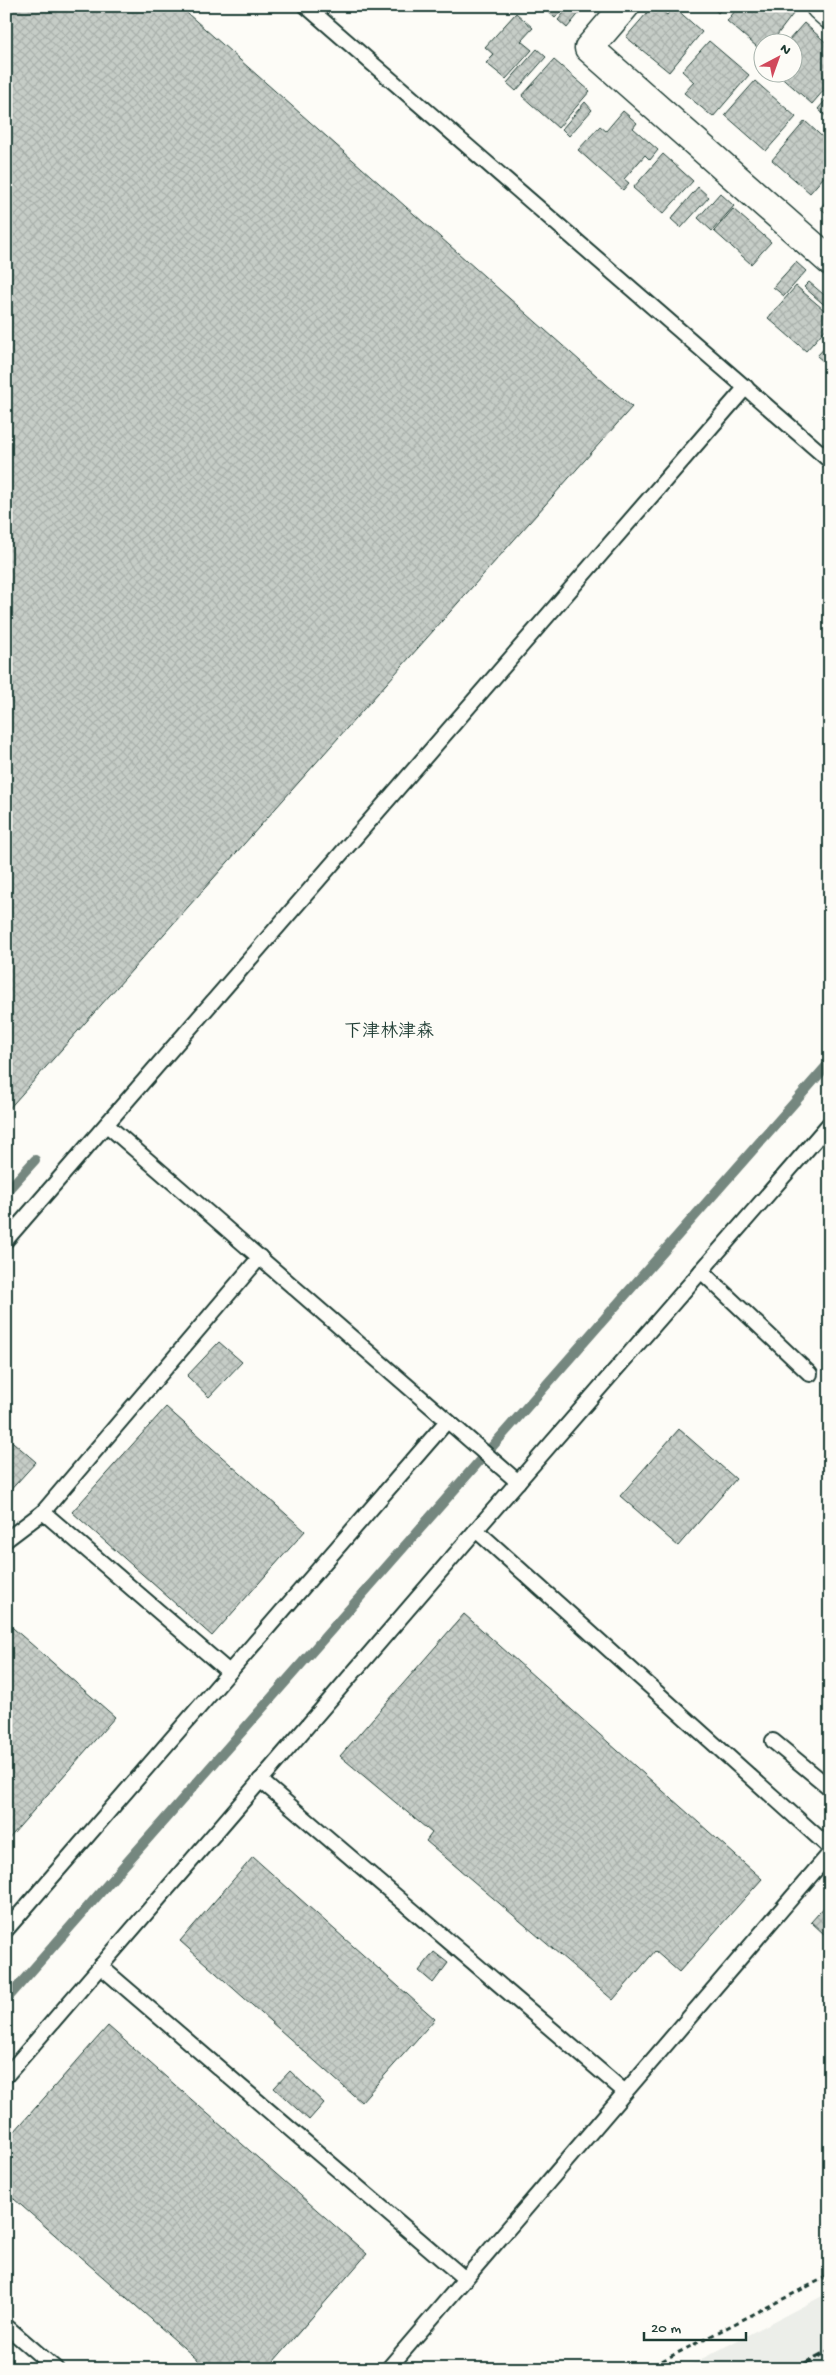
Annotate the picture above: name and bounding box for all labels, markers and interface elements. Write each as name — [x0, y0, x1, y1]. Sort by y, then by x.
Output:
north arrow — [754, 32, 804, 82]
text: N — [776, 41, 794, 59]
district label: 下津林津森 — [344, 1021, 434, 1043]
scale bar — [644, 2310, 746, 2342]
text: 20 m — [651, 2320, 681, 2338]

